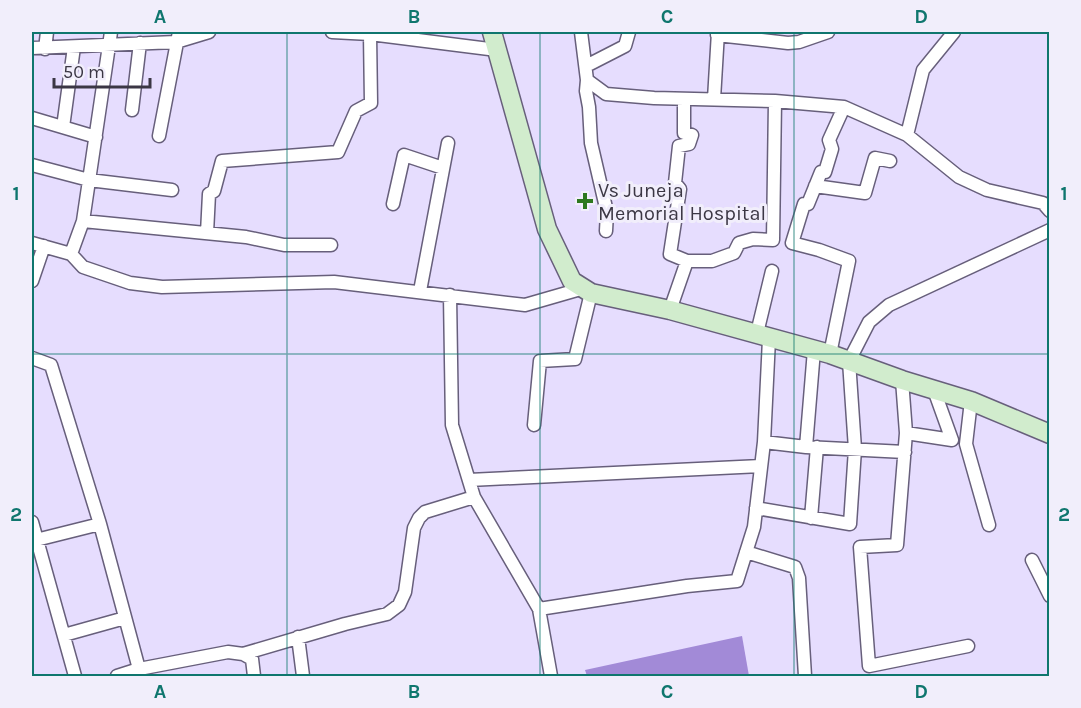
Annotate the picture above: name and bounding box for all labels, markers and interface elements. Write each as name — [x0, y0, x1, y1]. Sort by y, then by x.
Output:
text: A — [154, 5, 167, 28]
text: B — [408, 5, 420, 28]
text: C — [661, 5, 673, 28]
text: D — [914, 5, 928, 28]
scale bar — [54, 51, 150, 89]
text: 50 m — [63, 61, 105, 83]
place label: Vs Juneja Memorial Hospital — [598, 179, 766, 225]
text: 1 — [12, 182, 20, 205]
text: 1 — [1060, 182, 1068, 205]
marker: Vs Juneja Memorial Hospital — [576, 192, 594, 210]
text: 2 — [10, 503, 22, 526]
text: 2 — [1058, 503, 1070, 526]
text: A — [154, 680, 167, 703]
text: B — [408, 680, 420, 703]
text: C — [661, 680, 673, 703]
text: D — [914, 680, 928, 703]

